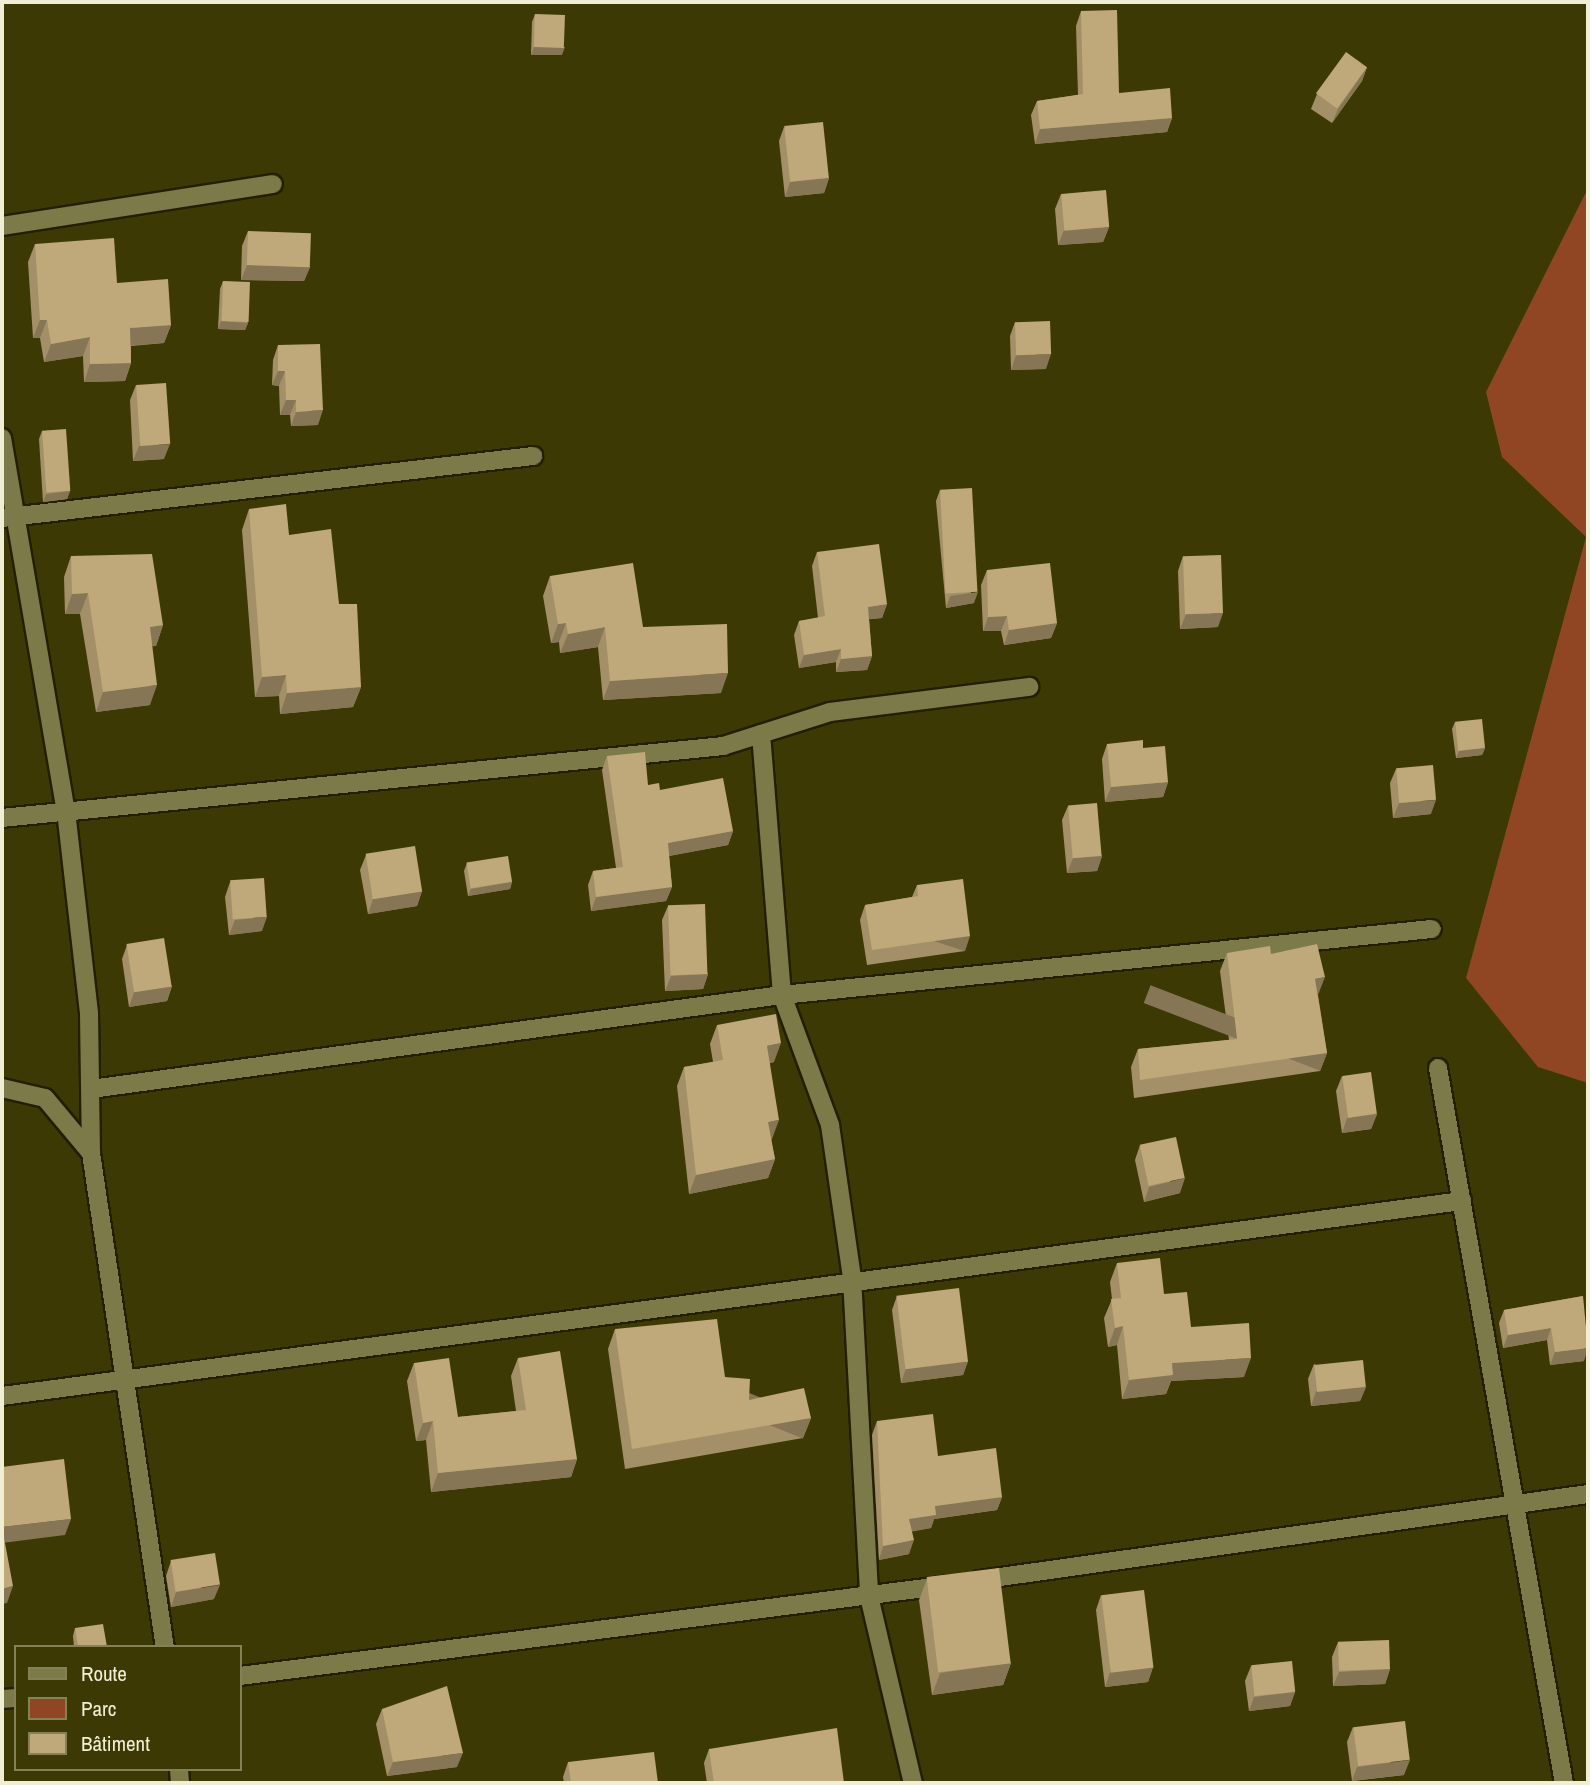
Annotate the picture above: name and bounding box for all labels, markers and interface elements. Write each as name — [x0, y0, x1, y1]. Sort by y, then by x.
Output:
legend — [14, 1645, 242, 1771]
text: Route — [81, 1659, 127, 1688]
text: Parc — [81, 1694, 116, 1723]
text: Bâtiment — [81, 1729, 150, 1758]

